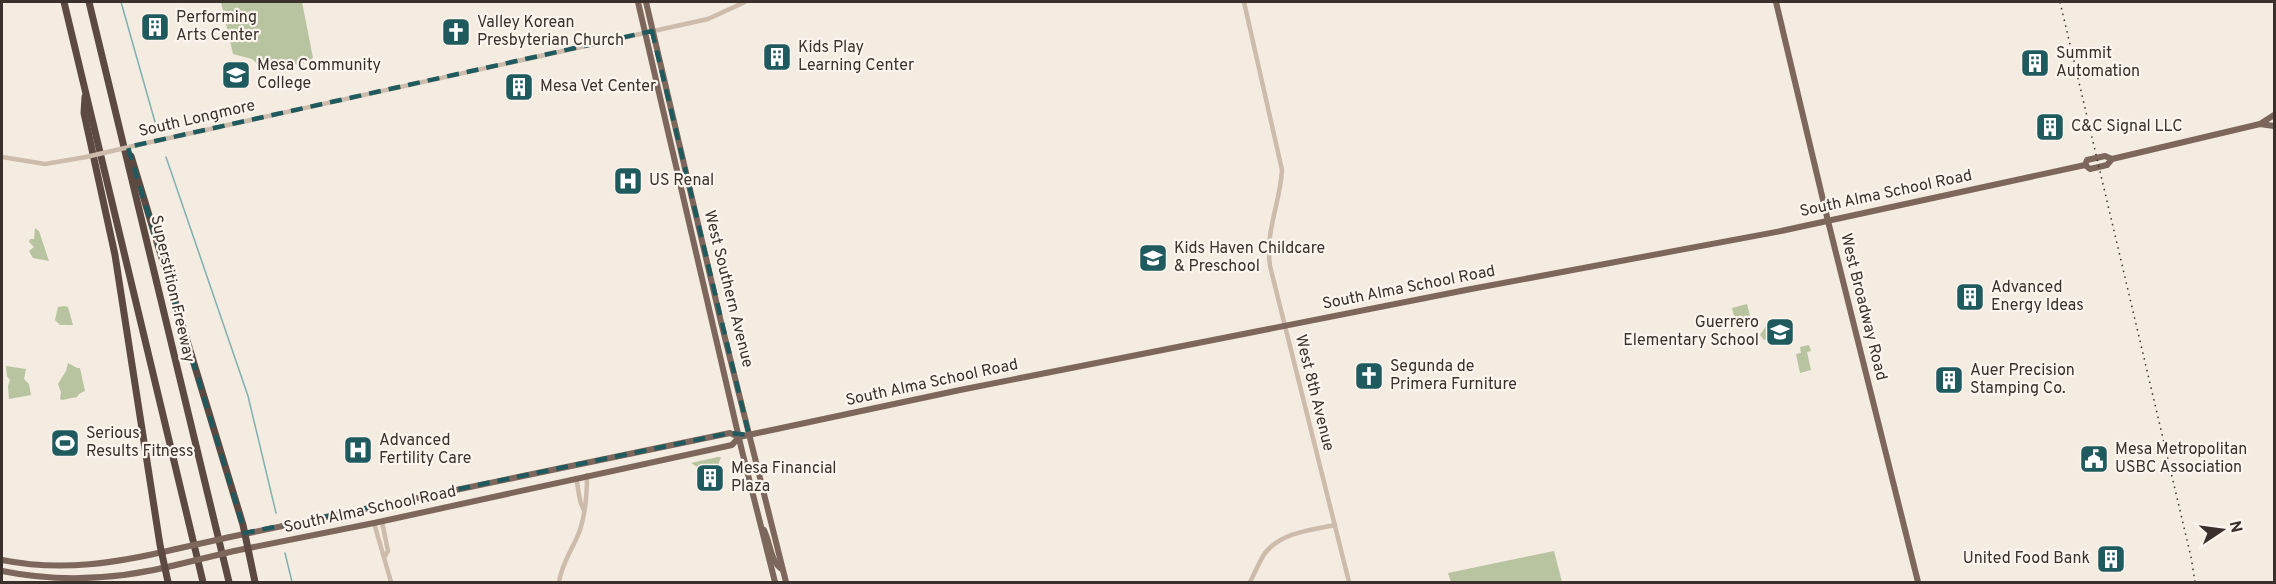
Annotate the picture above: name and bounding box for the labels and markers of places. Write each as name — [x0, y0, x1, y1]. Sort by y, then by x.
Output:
place label: Performing Arts Center — [176, 8, 259, 46]
building icon: Performing Arts Center — [139, 11, 171, 43]
place label: Valley Korean Presbyterian Church — [477, 13, 624, 51]
church icon: Valley Korean Presbyterian Church — [440, 16, 472, 48]
place label: Kids Play Learning Center — [798, 38, 914, 76]
building icon: Kids Play Learning Center — [761, 41, 793, 73]
place label: Summit Automation — [2056, 44, 2140, 82]
building icon: Summit Automation — [2019, 47, 2051, 79]
place label: Mesa Community College — [257, 56, 381, 94]
school or university icon: Mesa Community College — [220, 59, 252, 91]
building icon: Mesa Vet Center — [503, 71, 535, 103]
place label: Mesa Vet Center — [540, 77, 656, 97]
building icon: C&C Signal LLC — [2034, 111, 2066, 143]
place label: C&C Signal LLC — [2071, 117, 2183, 137]
hospital icon: US Renal — [612, 165, 644, 197]
place label: US Renal — [649, 171, 714, 191]
place label: Kids Haven Childcare & Preschool — [1174, 239, 1325, 277]
school or university icon: Kids Haven Childcare & Preschool — [1137, 242, 1169, 274]
place label: Advanced Energy Ideas — [1991, 278, 2084, 316]
building icon: Advanced Energy Ideas — [1954, 281, 1986, 313]
place label: Guerrero Elementary School — [1623, 313, 1759, 351]
school or university icon: Guerrero Elementary School — [1764, 316, 1796, 348]
place label: Segunda de Primera Furniture — [1390, 357, 1517, 395]
church icon: Segunda de Primera Furniture — [1353, 360, 1385, 392]
place label: Auer Precision Stamping Co. — [1970, 361, 2075, 399]
building icon: Auer Precision Stamping Co. — [1933, 364, 1965, 396]
place label: Serious Results Fitness — [86, 424, 194, 462]
sports icon: Serious Results Fitness — [49, 427, 81, 459]
place label: Advanced Fertility Care — [379, 431, 471, 469]
hospital icon: Advanced Fertility Care — [342, 434, 374, 466]
place label: Mesa Metropolitan USBC Association — [2115, 440, 2247, 478]
public building icon: Mesa Metropolitan USBC Association — [2078, 443, 2110, 475]
place label: Mesa Financial Plaza — [731, 459, 837, 497]
building icon: Mesa Financial Plaza — [694, 462, 726, 494]
building icon: United Food Bank — [2095, 543, 2127, 575]
place label: United Food Bank — [1963, 549, 2090, 569]

